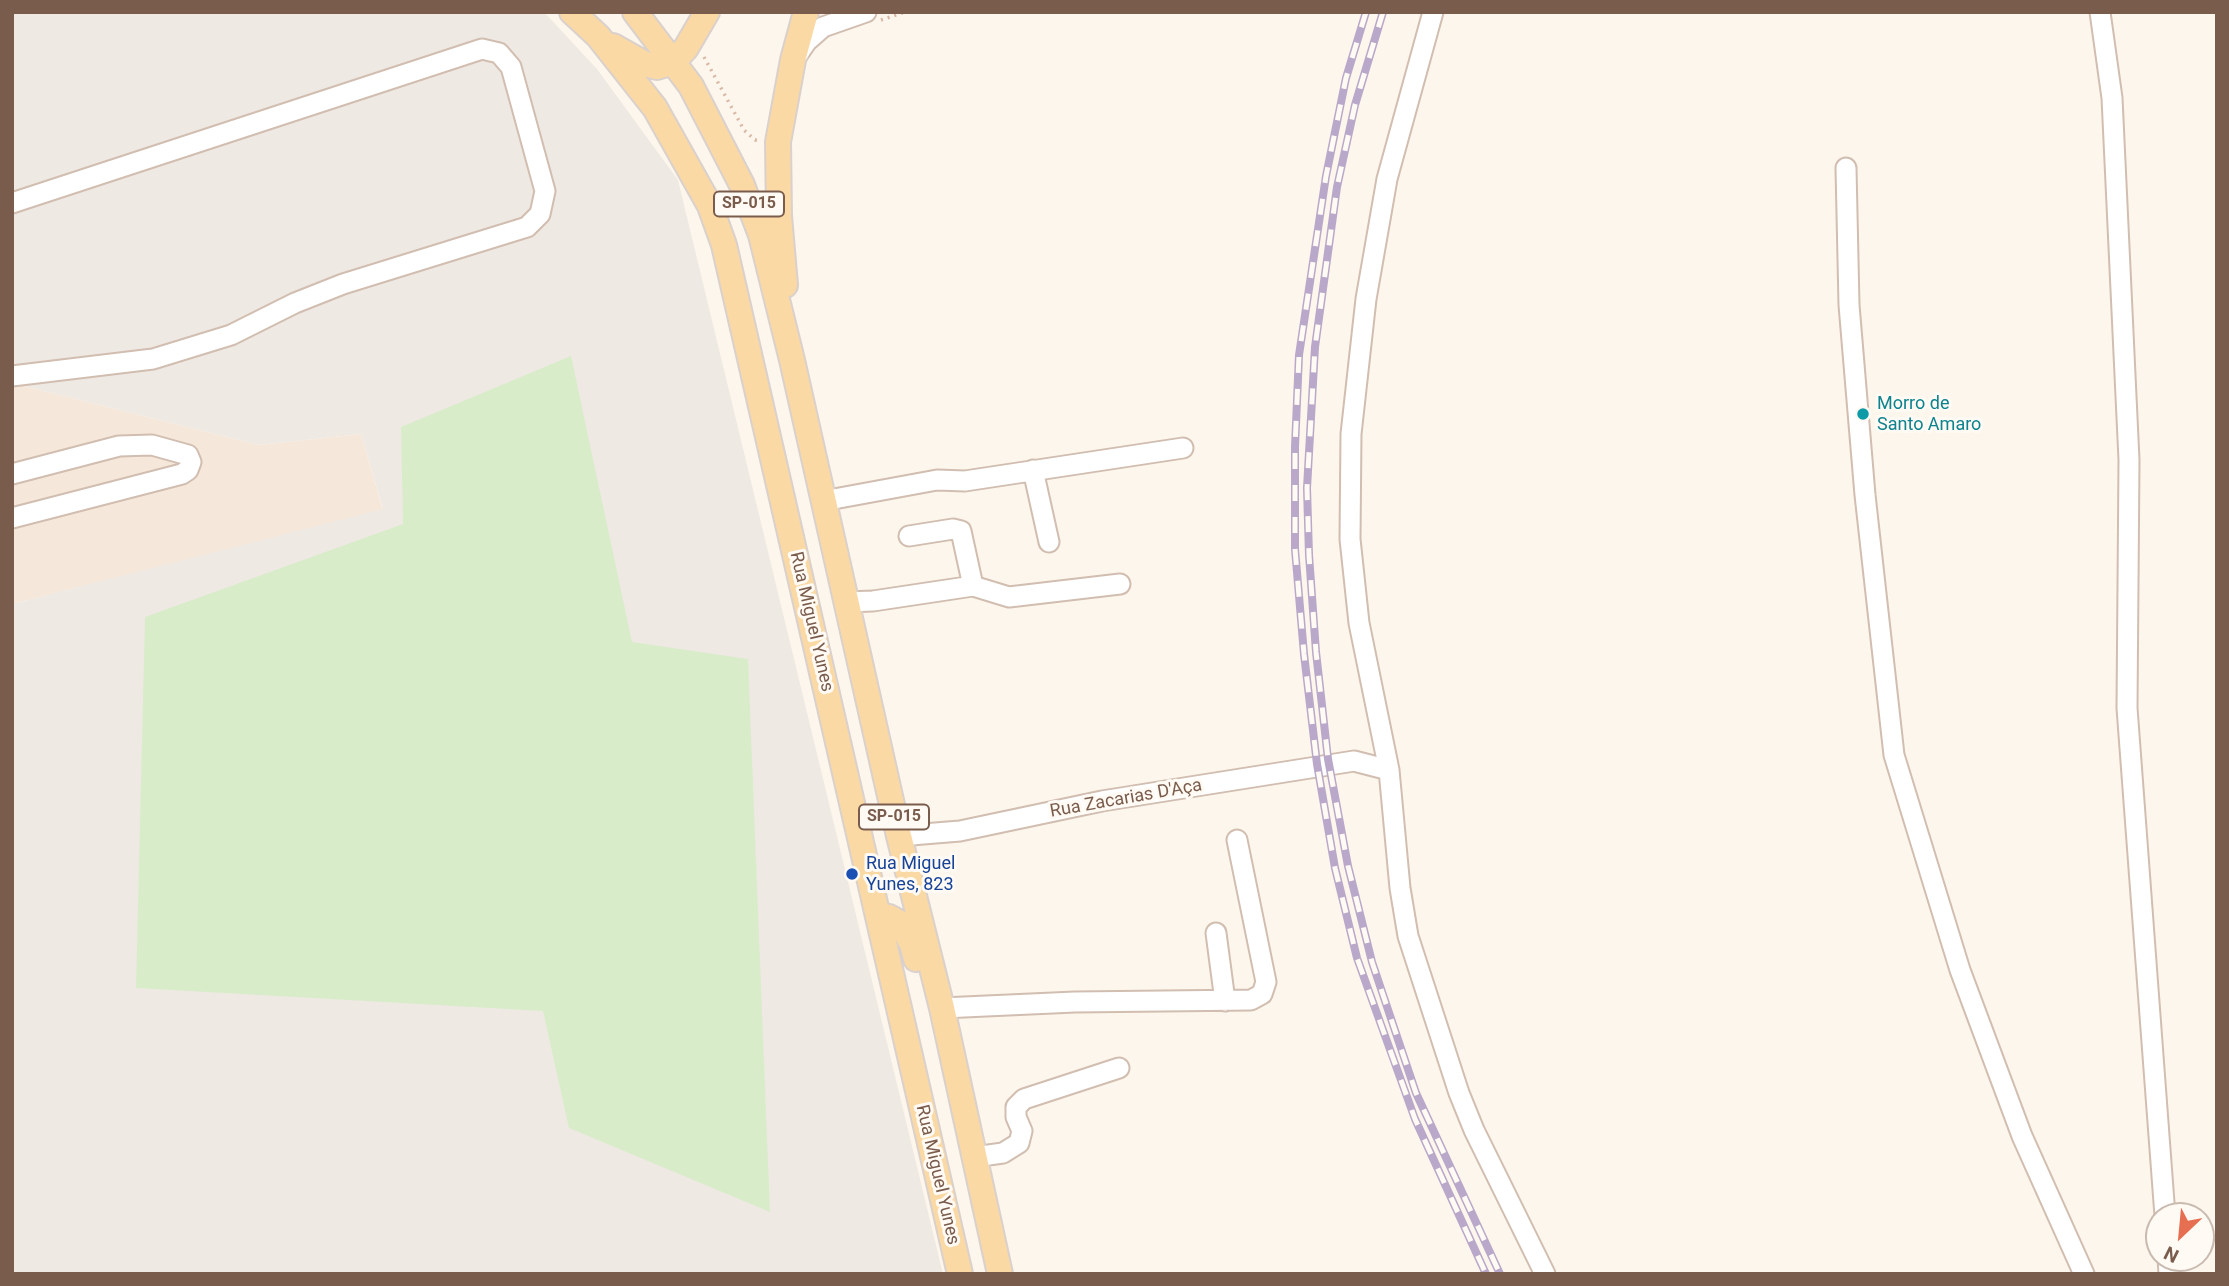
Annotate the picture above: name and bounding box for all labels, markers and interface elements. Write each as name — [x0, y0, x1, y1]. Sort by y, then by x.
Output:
road number: SP-015 — [714, 192, 784, 216]
place label: Morro de Santo Amaro — [1877, 393, 1981, 436]
marker: Morro de Santo Amaro — [1855, 406, 1871, 422]
street label: Rua Miguel Yunes — [784, 550, 838, 694]
street label: Rua Zacarias D'Aça — [1048, 775, 1204, 823]
road number: SP-015 — [859, 804, 929, 830]
place label: Rua Miguel Yunes, 823 — [866, 853, 955, 896]
marker: Rua Miguel Yunes, 823 — [844, 866, 860, 882]
street label: Rua Miguel Yunes — [910, 1103, 964, 1247]
north arrow — [2145, 1202, 2215, 1272]
text: N — [2160, 1241, 2183, 1268]

